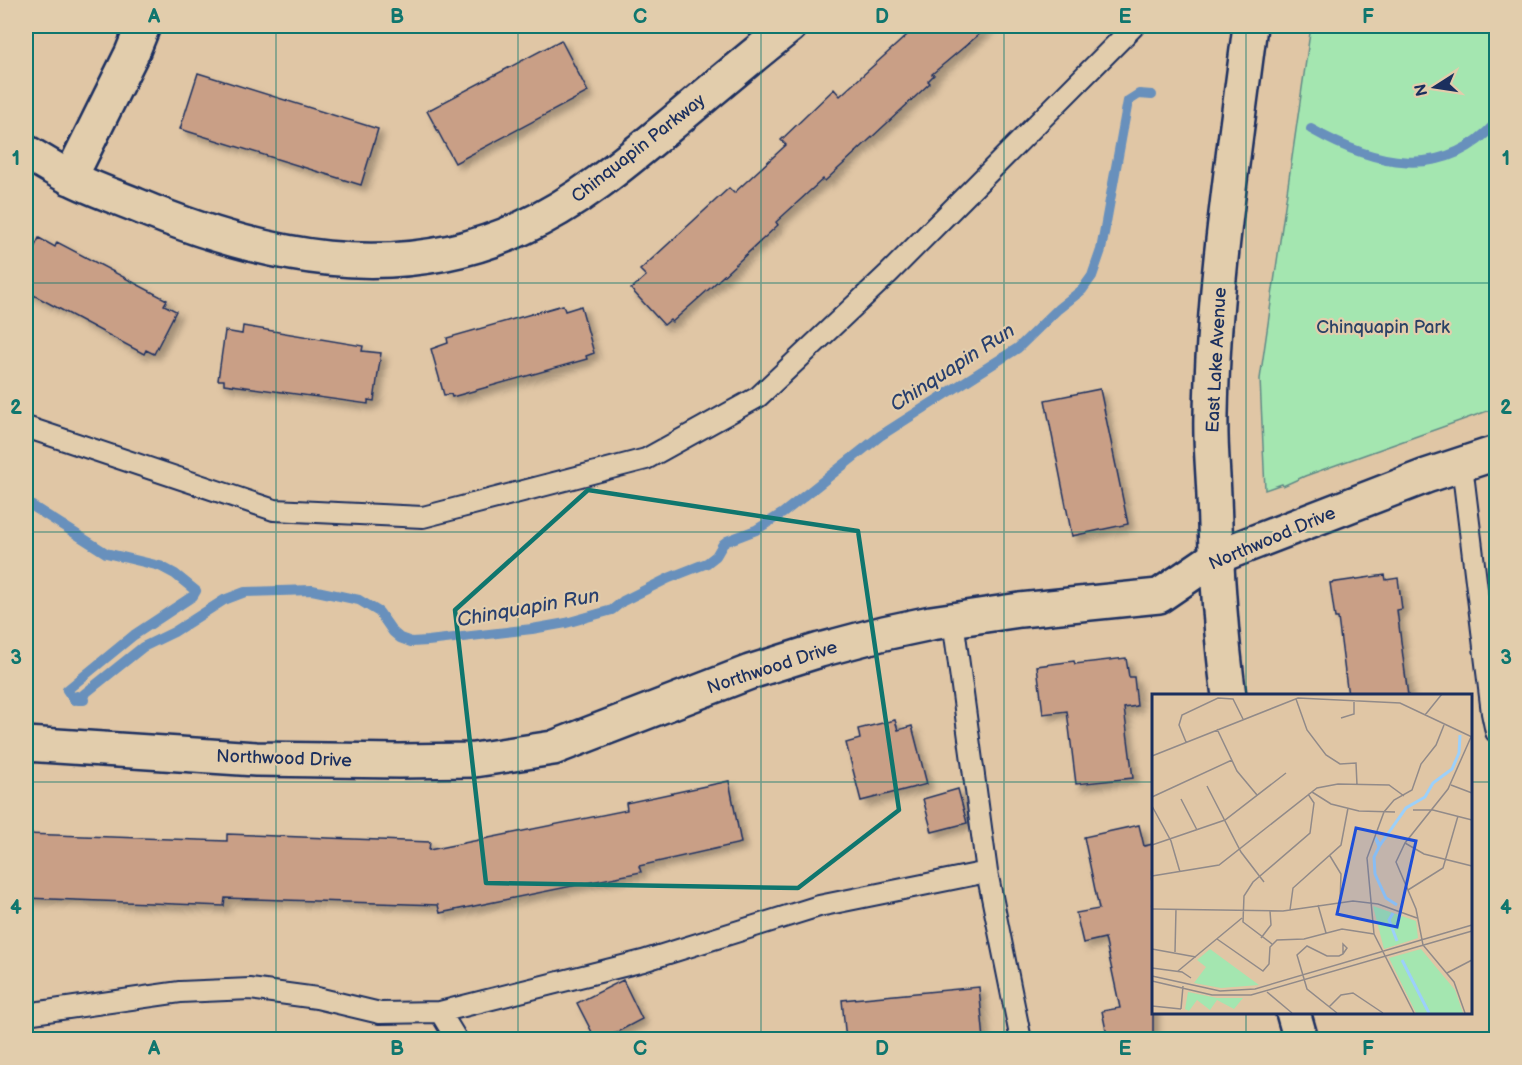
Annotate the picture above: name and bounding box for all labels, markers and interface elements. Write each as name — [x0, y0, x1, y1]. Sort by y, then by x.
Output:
text: A — [147, 5, 161, 29]
text: B — [390, 5, 404, 29]
text: C — [633, 5, 647, 29]
text: D — [875, 5, 889, 29]
text: E — [1119, 5, 1132, 29]
text: F — [1362, 5, 1374, 29]
north arrow — [1405, 57, 1465, 117]
text: N — [1411, 82, 1432, 98]
street label: Chinquapin Parkway — [567, 89, 710, 207]
text: 1 — [12, 147, 20, 171]
text: 1 — [1502, 147, 1510, 171]
street label: East Lake Avenue — [1202, 286, 1231, 433]
park label: Chinquapin Park — [1316, 317, 1450, 338]
water label: Chinquapin Run — [886, 319, 1019, 417]
text: 2 — [10, 396, 22, 420]
text: 2 — [1500, 396, 1512, 420]
street label: Northwood Drive — [1206, 502, 1339, 575]
water label: Chinquapin Run — [455, 584, 601, 632]
street label: Northwood Drive — [704, 636, 840, 698]
text: 3 — [10, 646, 22, 670]
text: 3 — [1500, 646, 1512, 670]
inset map — [1152, 694, 1471, 1014]
street label: Northwood Drive — [216, 746, 352, 771]
text: 4 — [10, 896, 22, 920]
text: 4 — [1500, 896, 1512, 920]
text: A — [147, 1037, 161, 1061]
text: B — [390, 1037, 404, 1061]
text: C — [633, 1037, 647, 1061]
text: D — [875, 1037, 889, 1061]
text: E — [1119, 1037, 1132, 1061]
text: F — [1362, 1037, 1374, 1061]

